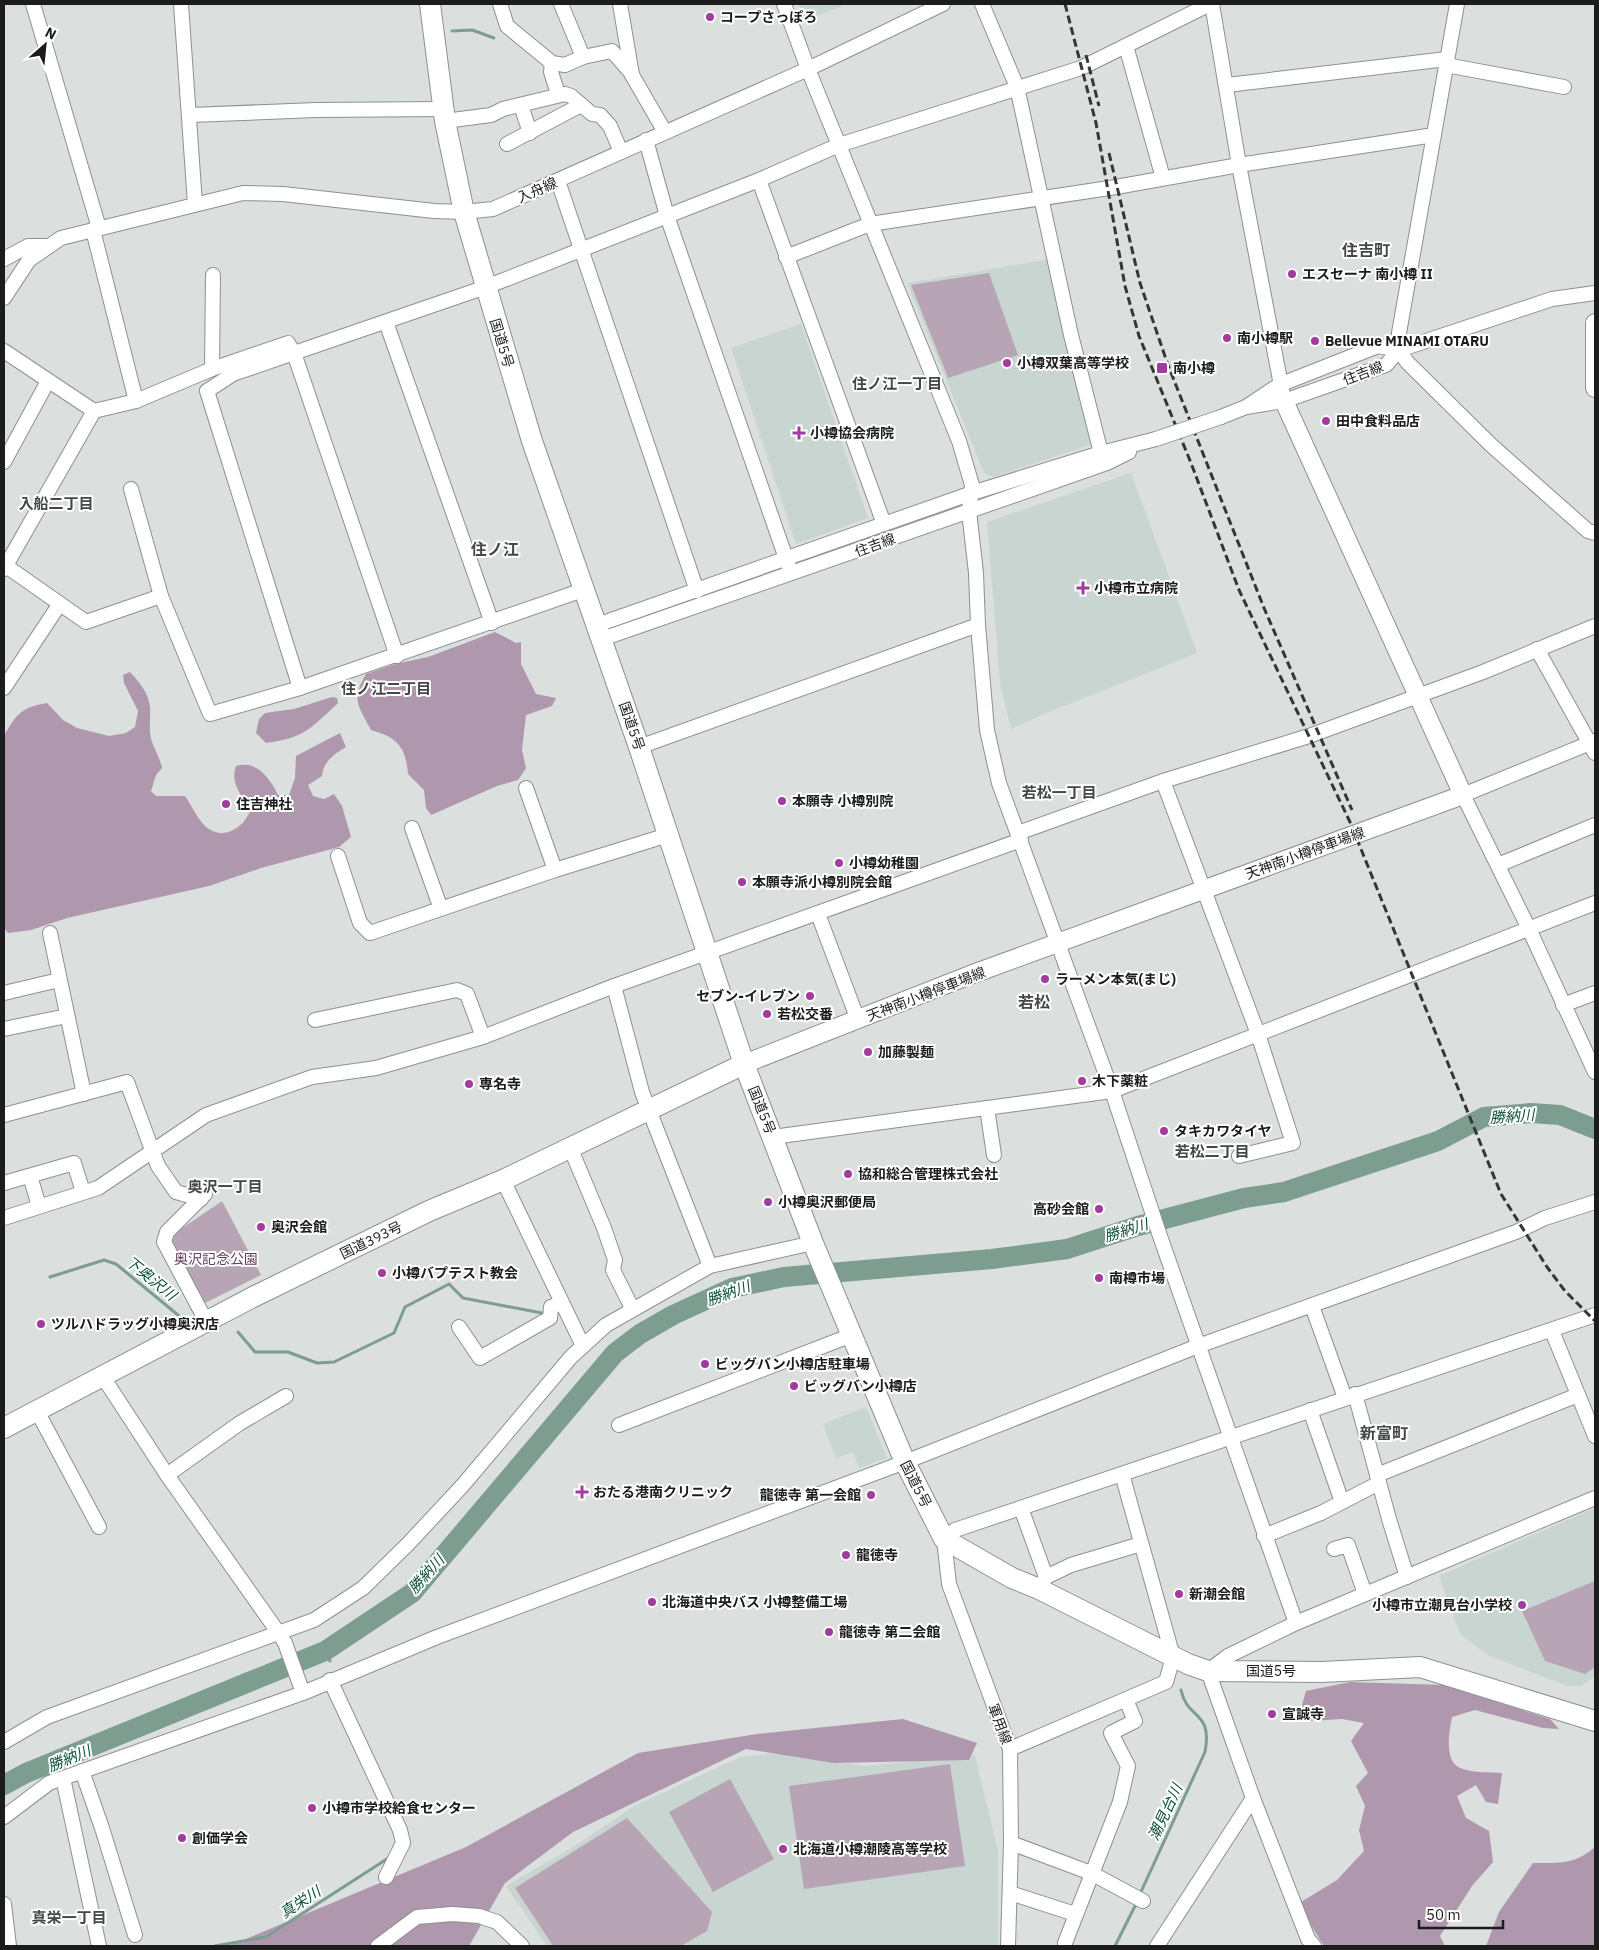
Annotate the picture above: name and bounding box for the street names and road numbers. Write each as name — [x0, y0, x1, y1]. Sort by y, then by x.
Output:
street label: 入舟線 — [514, 173, 560, 207]
street label: 国道5号 — [486, 316, 518, 370]
street label: 住吉線 — [1340, 357, 1386, 389]
street label: 住吉線 — [852, 529, 898, 561]
street label: 国道5号 — [615, 699, 649, 753]
street label: 天神南小樽停車場線 — [1243, 823, 1367, 883]
street label: 天神南小樽停車場線 — [864, 963, 988, 1025]
street label: 国道5号 — [744, 1083, 780, 1137]
street label: 国道393号 — [337, 1217, 405, 1263]
street label: 国道5号 — [897, 1457, 935, 1511]
street label: 国道5号 — [1246, 1662, 1296, 1680]
street label: 軍用線 — [984, 1701, 1016, 1747]

